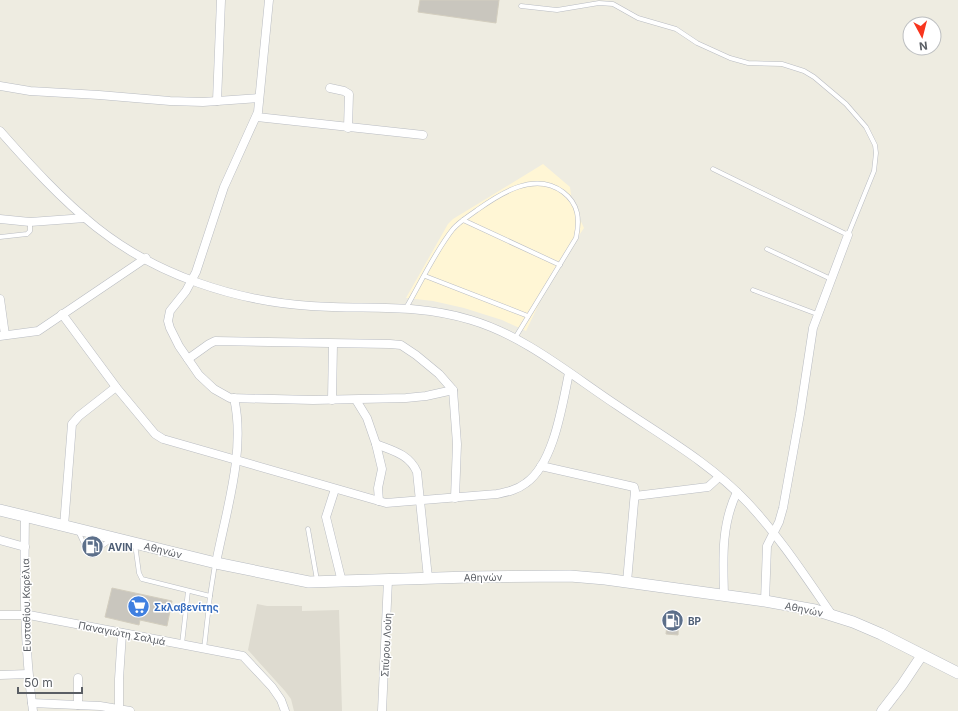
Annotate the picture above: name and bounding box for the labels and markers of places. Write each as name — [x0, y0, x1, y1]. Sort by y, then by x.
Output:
fuel station icon: AVIN — [79, 534, 105, 560]
place label: AVIN — [108, 541, 133, 553]
supermarket icon: Σκλαβενίτης — [126, 594, 152, 620]
place label: Σκλαβενίτης — [154, 601, 219, 614]
fuel station icon: BP — [660, 608, 686, 634]
place label: BP — [688, 615, 702, 627]

